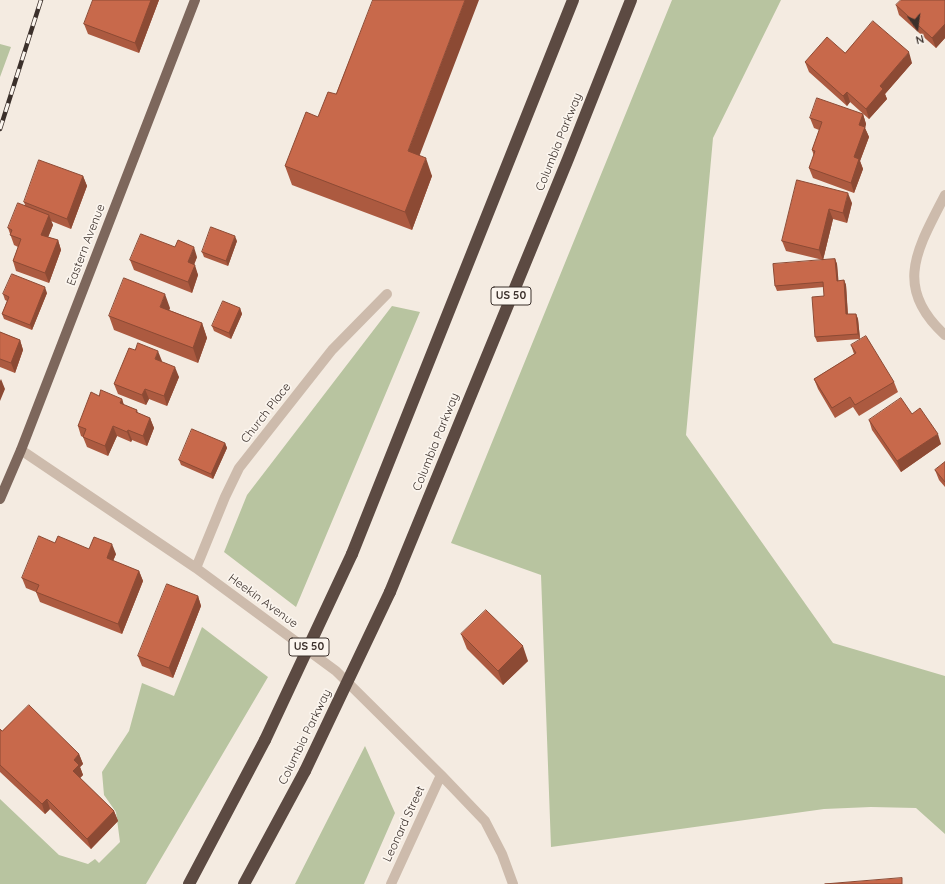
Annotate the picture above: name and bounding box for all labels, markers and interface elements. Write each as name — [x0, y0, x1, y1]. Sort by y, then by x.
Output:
north arrow — [897, 8, 937, 48]
text: N — [914, 32, 926, 47]
street label: Columbia Parkway — [533, 91, 585, 193]
street label: Eastern Avenue — [64, 202, 108, 288]
road number: US 50 — [491, 287, 531, 305]
street label: Church Place — [238, 380, 294, 446]
street label: Columbia Parkway — [410, 391, 462, 493]
street label: Heekin Avenue — [225, 571, 301, 631]
road number: US 50 — [289, 638, 329, 656]
street label: Columbia Parkway — [276, 687, 334, 787]
street label: Leonard Street — [380, 784, 428, 864]

